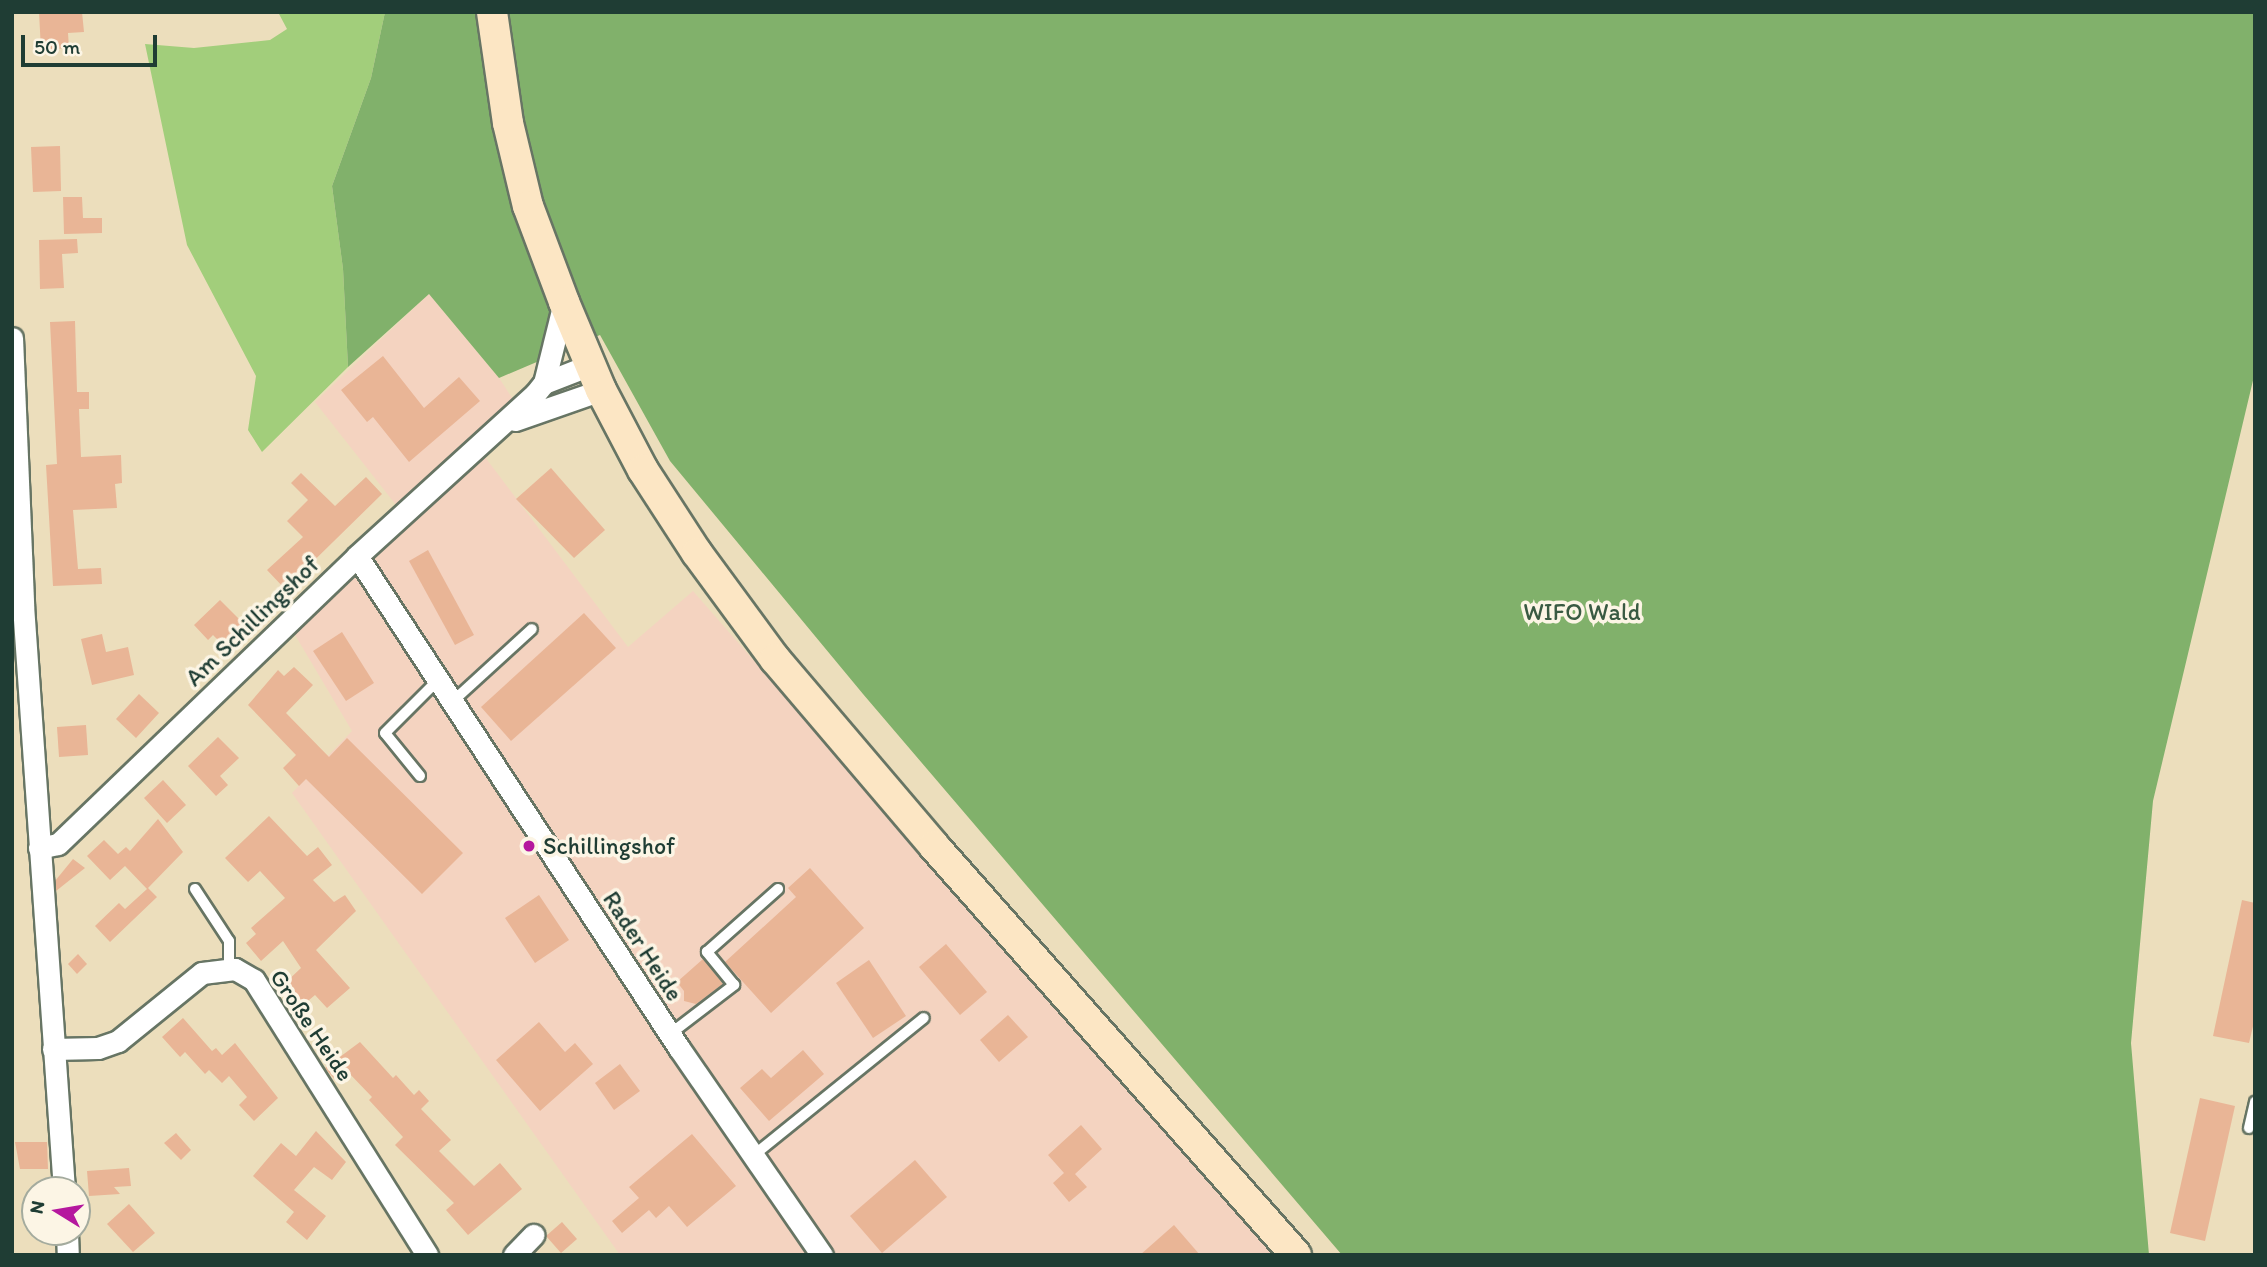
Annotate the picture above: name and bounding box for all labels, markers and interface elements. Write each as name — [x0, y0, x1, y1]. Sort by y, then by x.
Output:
scale bar — [24, 21, 161, 65]
text: 50 m — [34, 34, 80, 59]
street label: Am Schillingshof — [180, 550, 324, 692]
park label: WIFO Wald — [1524, 598, 1640, 626]
place label: Schillingshof — [543, 832, 675, 860]
marker: Schillingshof — [521, 838, 537, 854]
street label: Rader Heide — [597, 886, 689, 1006]
street label: Große Heide — [264, 964, 360, 1086]
north arrow — [21, 1176, 91, 1246]
text: N — [24, 1199, 49, 1216]

